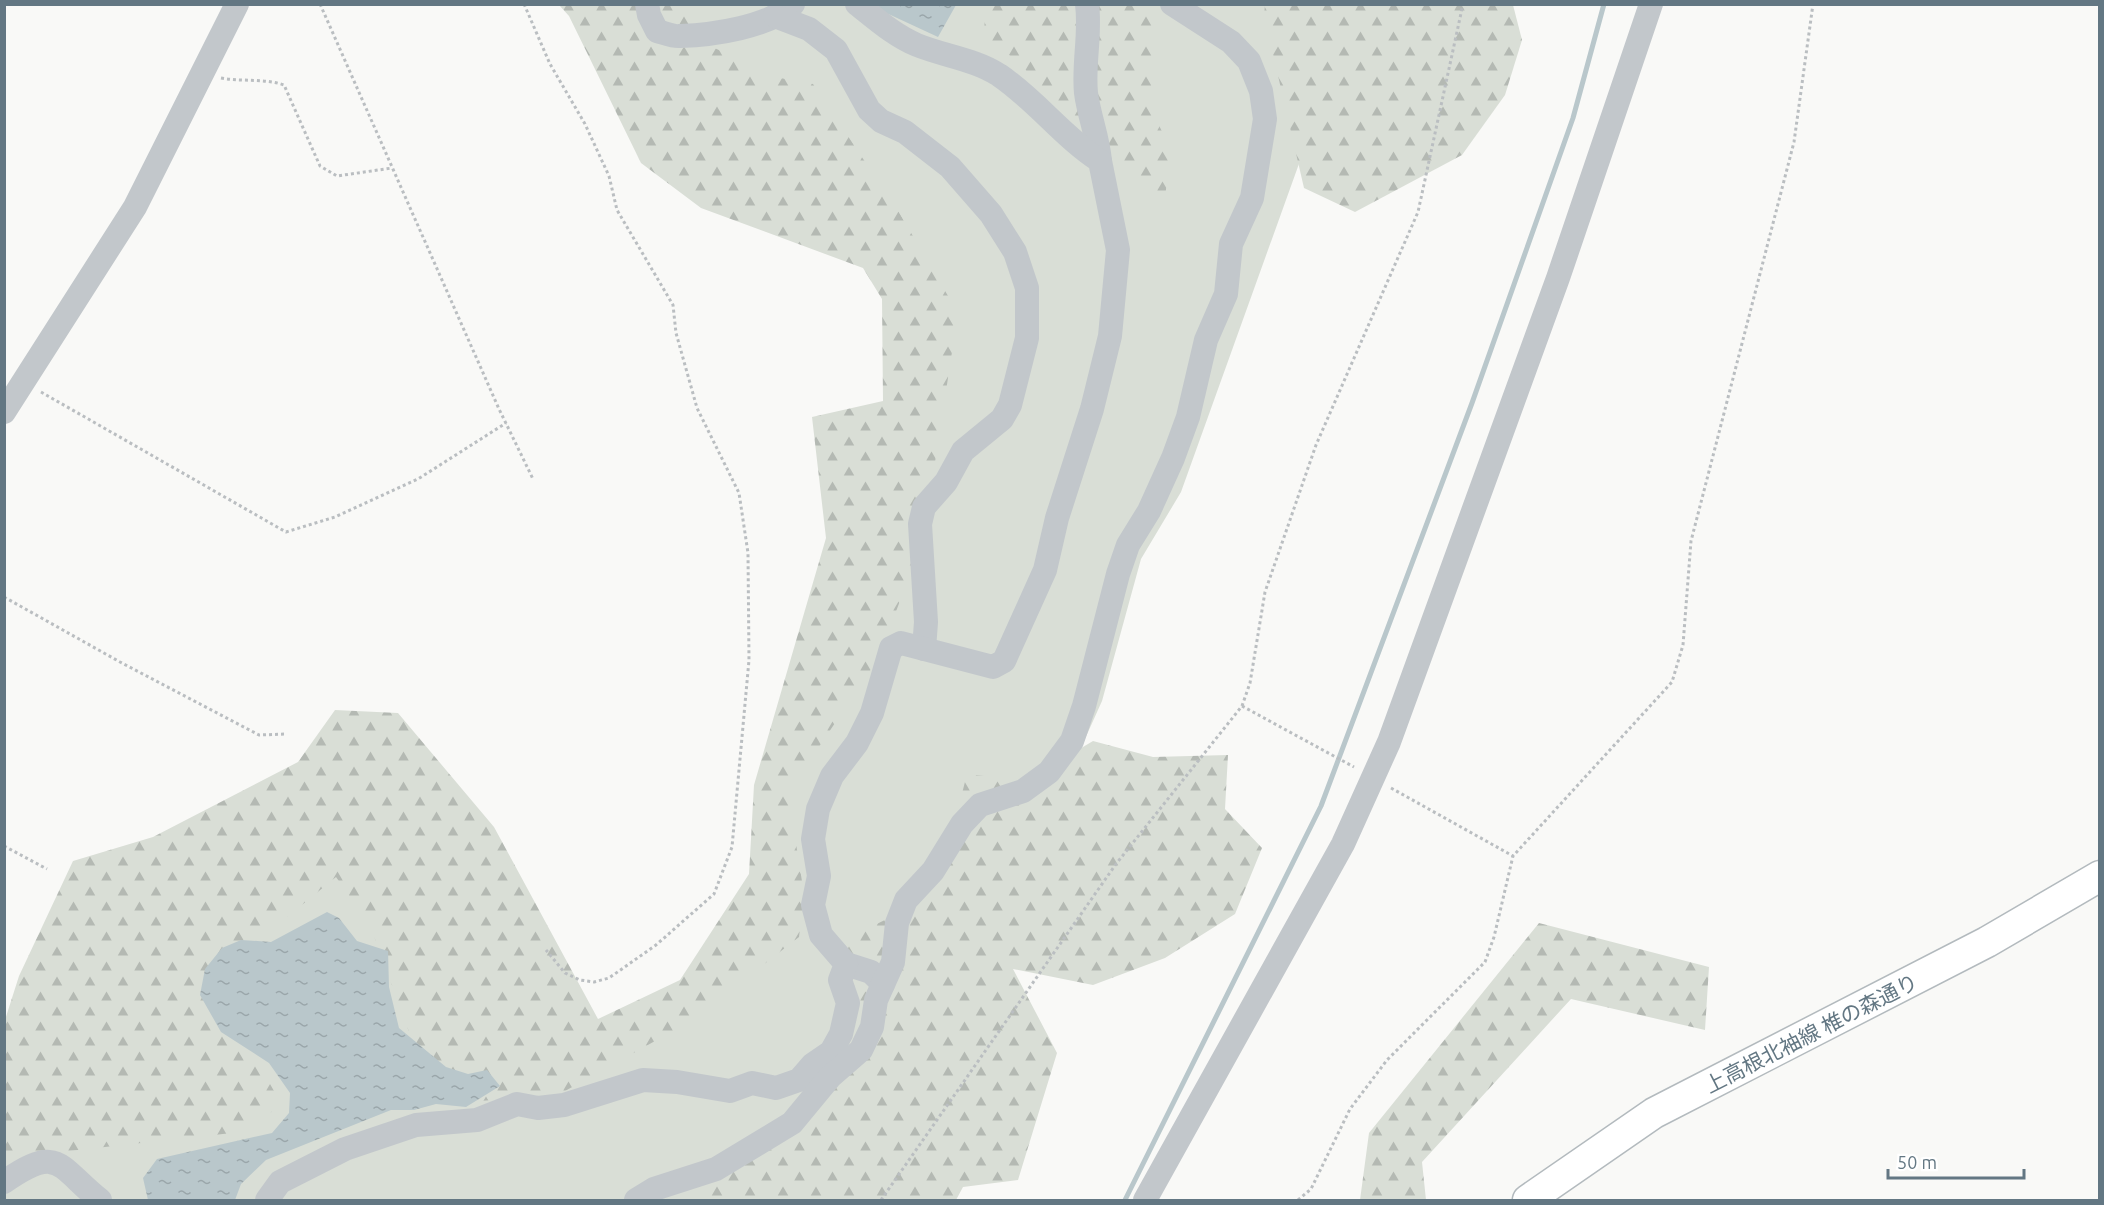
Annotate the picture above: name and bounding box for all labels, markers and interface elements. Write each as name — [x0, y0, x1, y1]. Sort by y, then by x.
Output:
street label: 上高根北袖線 椎の森通り — [1700, 969, 1922, 1097]
scale bar — [1888, 1142, 2024, 1180]
text: 50 m — [1897, 1152, 1937, 1172]

